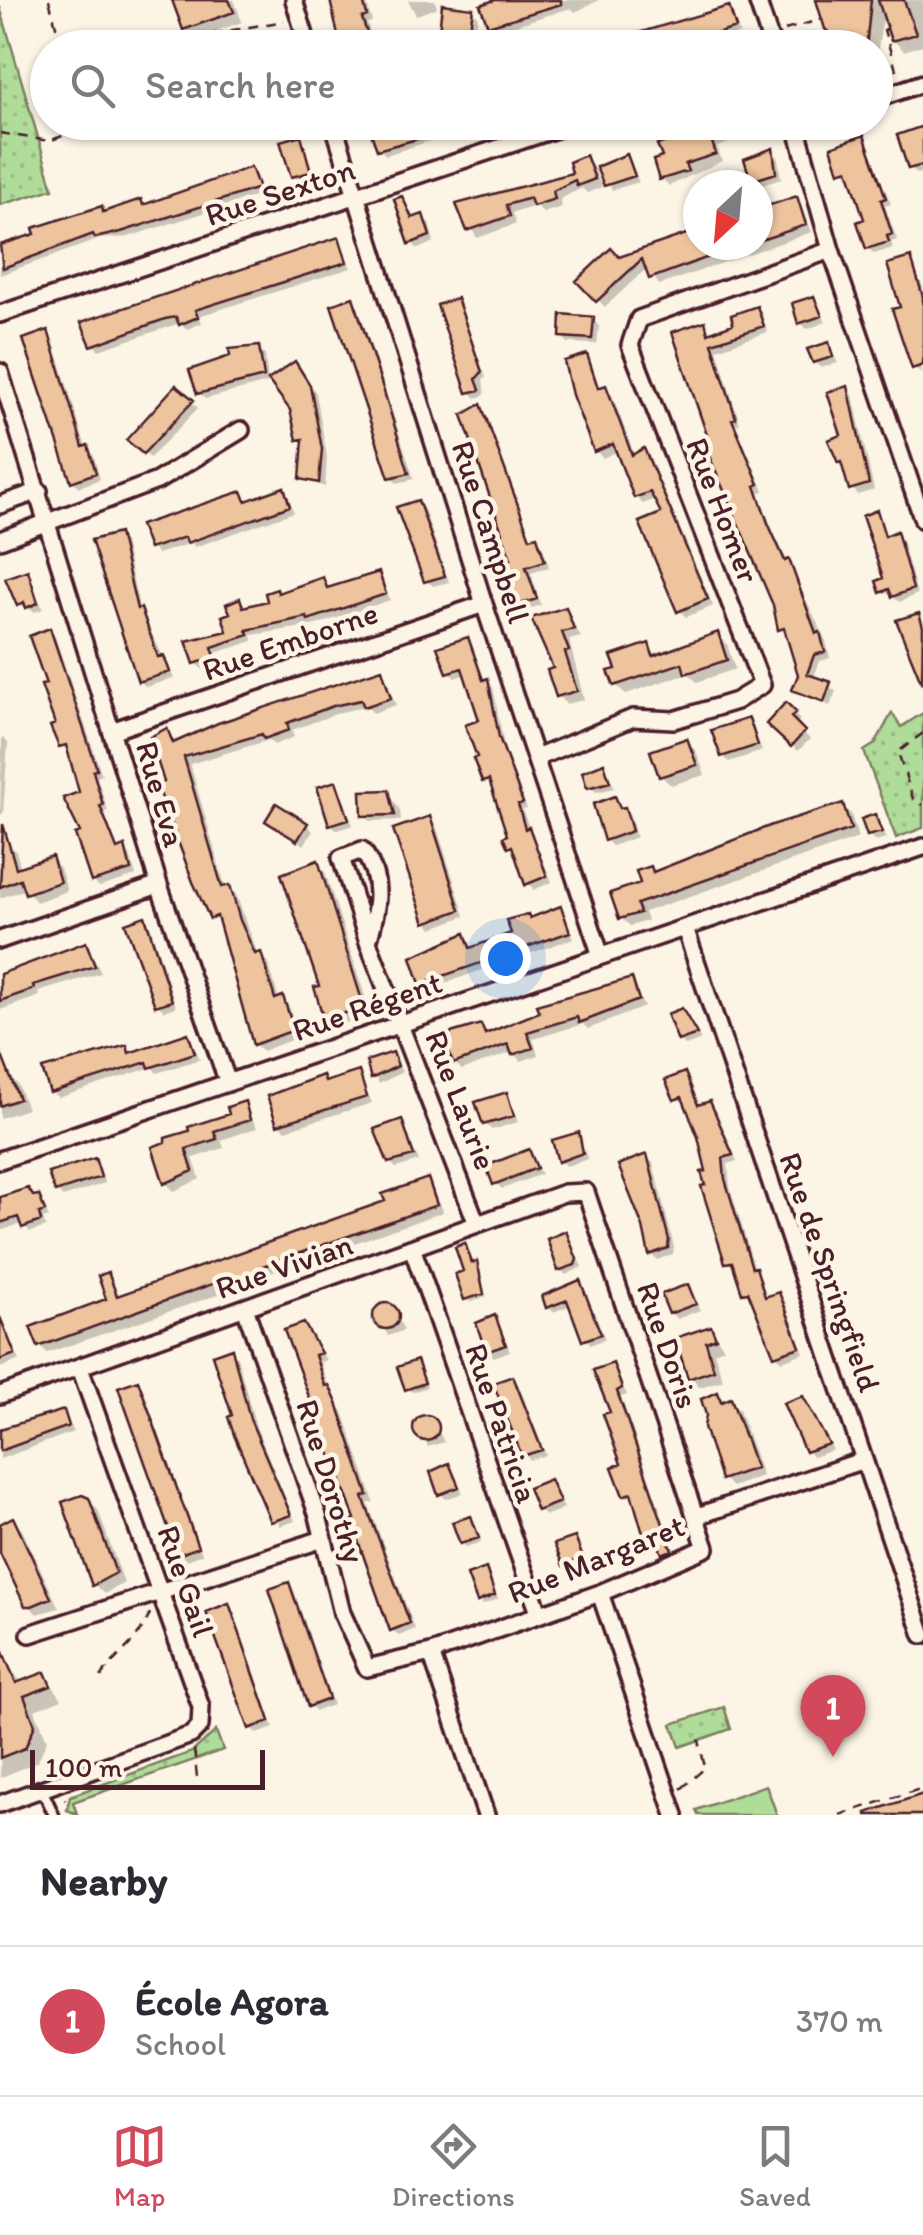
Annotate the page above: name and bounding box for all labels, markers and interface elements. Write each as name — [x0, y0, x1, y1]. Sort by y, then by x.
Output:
search box — [30, 30, 893, 140]
icon: search — [65, 58, 120, 113]
text: Search here — [145, 62, 336, 108]
street label: Rue Sexton — [200, 150, 360, 234]
north arrow — [683, 170, 773, 260]
street label: Rue Homer — [678, 432, 768, 588]
street label: Rue Campbell — [444, 436, 538, 628]
street label: Rue Emborne — [197, 593, 383, 689]
street label: Rue Eva — [128, 737, 194, 852]
your location — [480, 933, 531, 984]
street label: Rue Régent — [287, 963, 447, 1049]
street label: Rue Laurie — [417, 1025, 505, 1175]
street label: Rue de Springfield — [771, 1147, 889, 1397]
street label: Rue Vivian — [211, 1225, 357, 1307]
street label: Rue Doris — [629, 1277, 707, 1413]
street label: Rue Patricia — [457, 1338, 547, 1508]
street label: Rue Dorothy — [288, 1395, 374, 1567]
street label: Rue Margaret — [502, 1506, 690, 1612]
street label: Rue Gail — [149, 1520, 223, 1642]
pin: 1 — [800, 1674, 866, 1757]
scale bar — [30, 1745, 265, 1790]
text: 100 m — [45, 1750, 122, 1784]
text: Nearby — [40, 1855, 167, 1906]
text: École Agora — [135, 1979, 329, 2025]
text: 1 — [65, 2002, 80, 2040]
text: 370 m — [796, 2002, 883, 2040]
text: School — [135, 2025, 226, 2063]
tab: Map — [112, 2119, 167, 2213]
tab: Directions — [392, 2119, 515, 2213]
tab: Saved — [739, 2119, 811, 2213]

